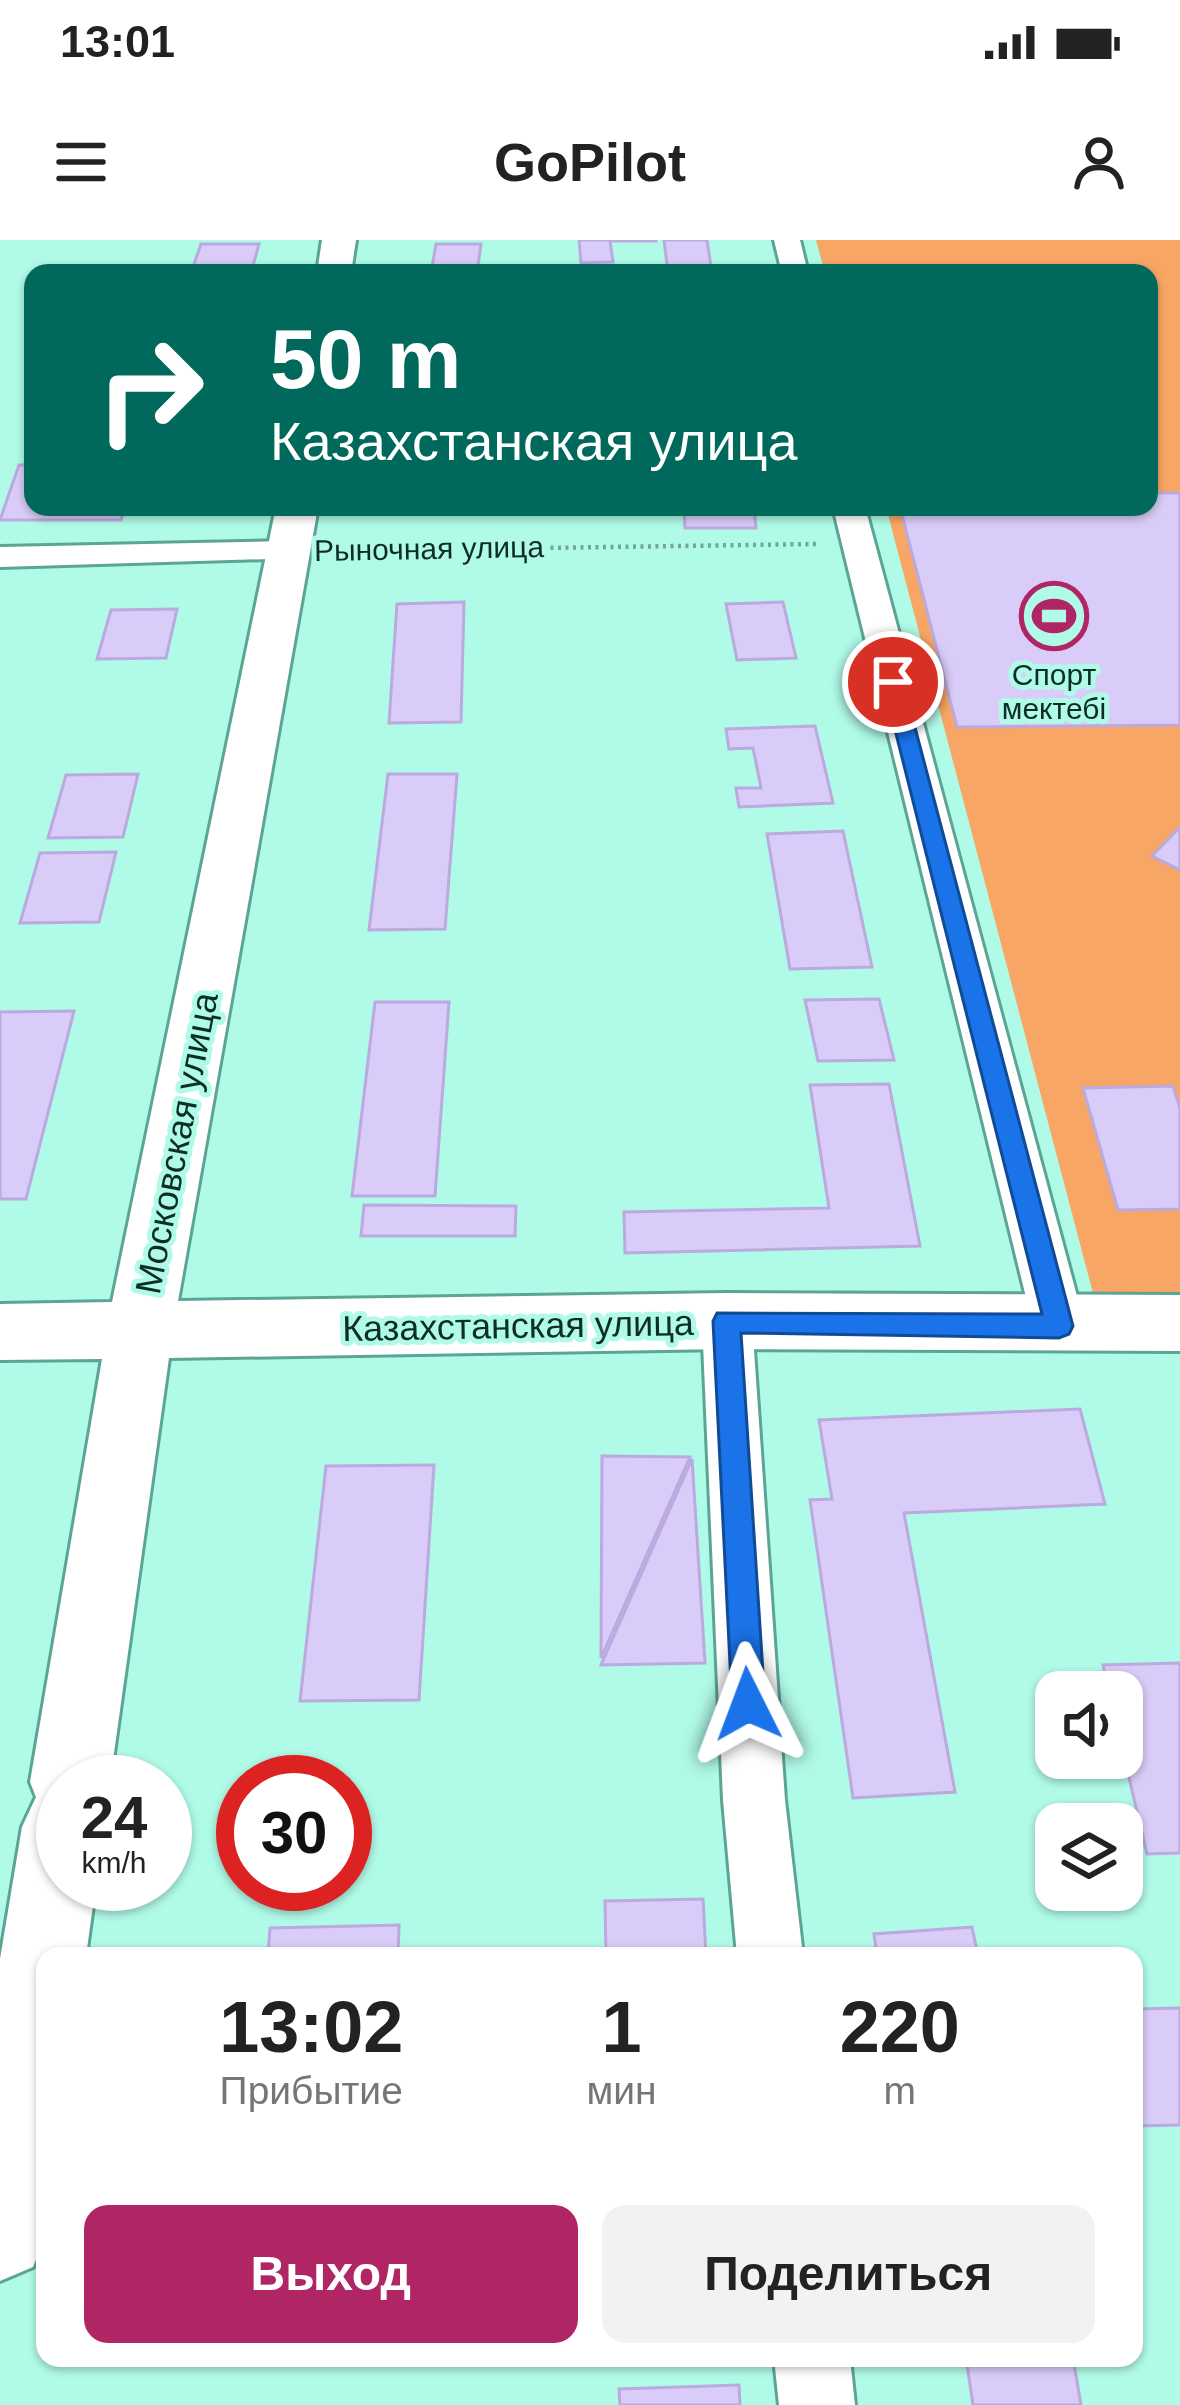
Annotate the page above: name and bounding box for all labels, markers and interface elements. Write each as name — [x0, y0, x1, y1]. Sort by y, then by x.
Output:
text: 13:01 — [60, 16, 175, 67]
icon: menu — [48, 129, 114, 195]
icon: person — [1066, 129, 1132, 195]
text: GoPilot — [494, 132, 686, 192]
icon: right — [72, 312, 228, 468]
text: 50 m — [270, 312, 461, 406]
text: Казахстанская улица — [270, 411, 798, 471]
street label: Рыночная улица — [314, 530, 545, 567]
sports icon: Спорт мектебі — [1019, 581, 1089, 651]
pin — [842, 631, 944, 733]
icon: arrive — [860, 649, 926, 715]
place label: Спорт мектебі — [1002, 658, 1106, 725]
street label: Московская улица — [127, 988, 226, 1297]
street label: Казахстанская улица — [342, 1302, 695, 1349]
position arrow — [685, 1641, 811, 1767]
map controls — [1035, 1671, 1143, 1911]
button: sound — [1035, 1671, 1143, 1779]
speed limit sign: 30 — [216, 1755, 372, 1911]
text: 24 — [81, 1784, 147, 1851]
button: layers — [1035, 1803, 1143, 1911]
text: km/h — [81, 1846, 147, 1879]
text: 13:02 — [219, 1987, 403, 2067]
text: 1 — [601, 1987, 642, 2067]
text: 220 — [840, 1987, 960, 2067]
text: Прибытие — [220, 2069, 403, 2112]
text: мин — [586, 2069, 657, 2112]
text: m — [884, 2069, 916, 2112]
button: Выход — [84, 2205, 578, 2343]
button: Поделиться — [602, 2205, 1095, 2343]

